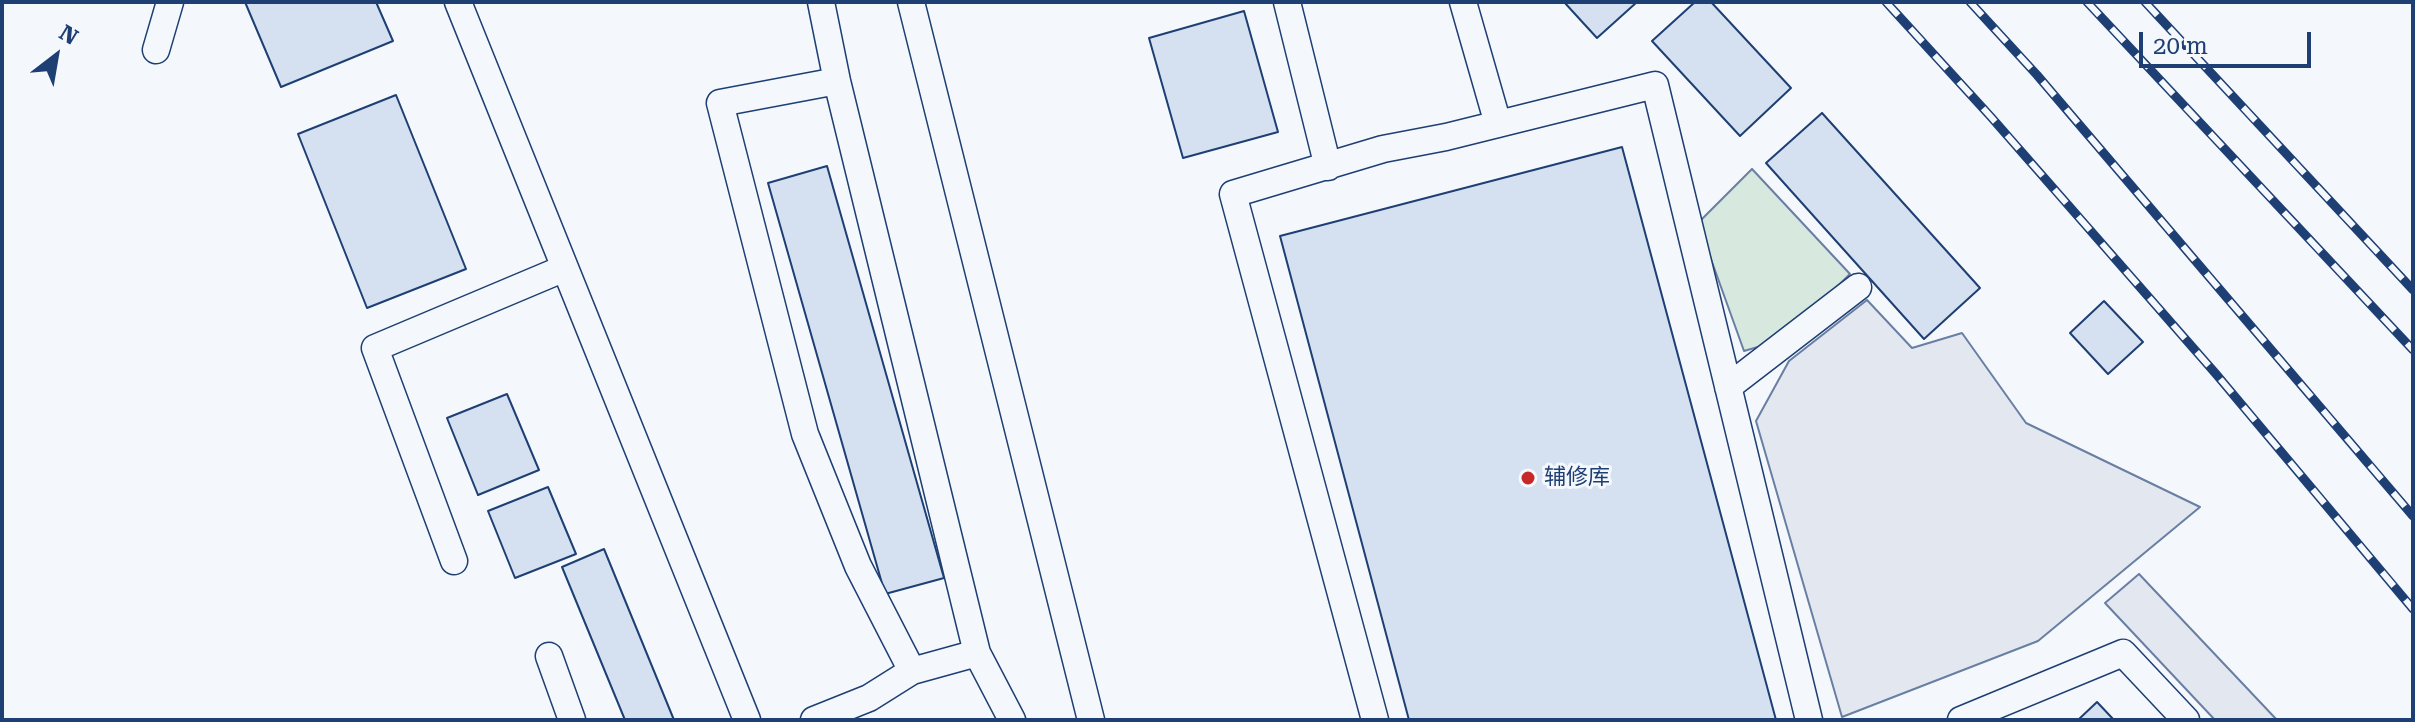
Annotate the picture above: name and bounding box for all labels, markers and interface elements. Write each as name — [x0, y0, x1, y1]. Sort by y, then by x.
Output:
north arrow — [16, 16, 96, 96]
scale bar — [2143, 16, 2315, 66]
text: N — [55, 20, 82, 50]
text: 20 m — [2153, 32, 2208, 60]
place label: 辅修库 — [1544, 465, 1610, 491]
marker: 辅修库 — [1519, 469, 1537, 487]

